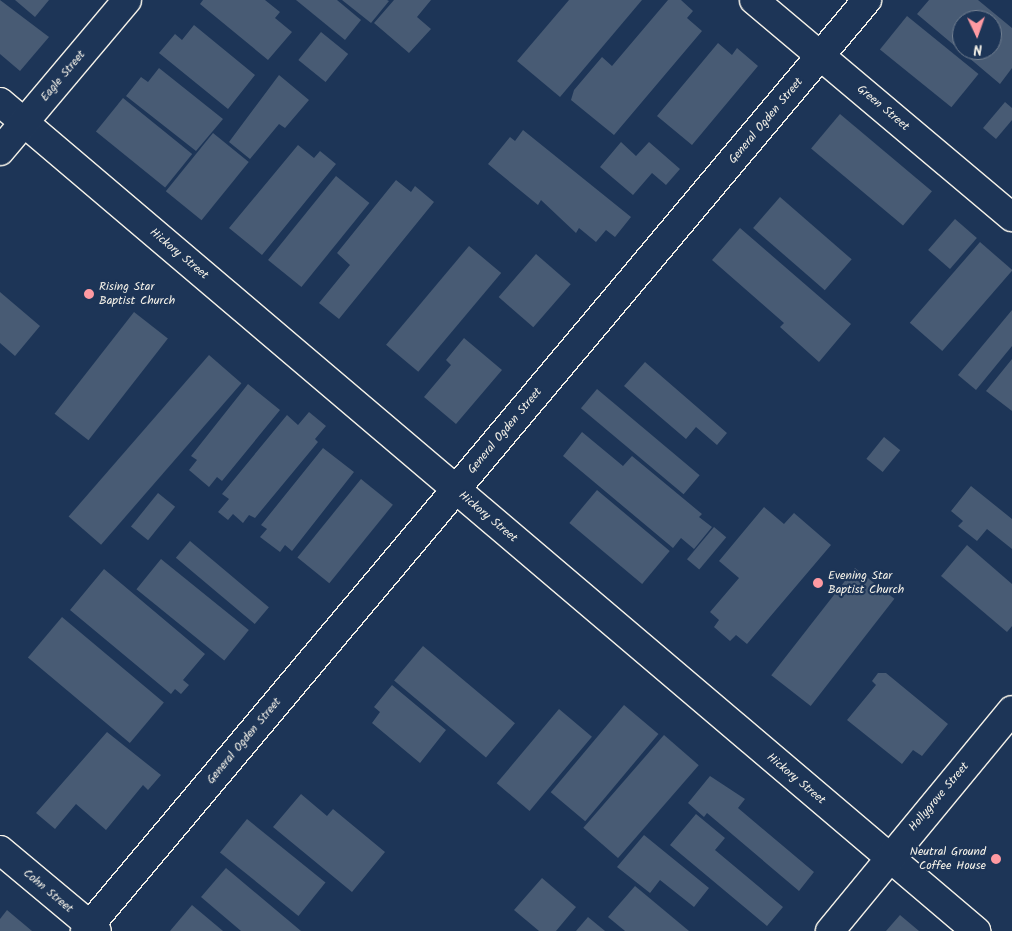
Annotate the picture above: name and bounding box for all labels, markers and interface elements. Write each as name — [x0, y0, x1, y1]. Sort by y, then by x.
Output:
north arrow — [952, 10, 1002, 60]
text: N — [973, 38, 983, 60]
street label: Eagle Street — [38, 48, 88, 104]
street label: General Ogden Street — [726, 75, 806, 167]
street label: Green Street — [854, 82, 912, 134]
street label: Hickory Street — [147, 225, 211, 283]
place label: Rising Star Baptist Church — [99, 280, 175, 308]
marker: Rising Star Baptist Church — [83, 288, 95, 300]
street label: General Ogden Street — [465, 385, 545, 477]
street label: Hickory Street — [456, 488, 520, 546]
place label: Evening Star Baptist Church — [828, 569, 904, 597]
marker: Evening Star Baptist Church — [812, 577, 824, 589]
street label: General Ogden Street — [204, 695, 284, 787]
street label: Hickory Street — [764, 750, 828, 808]
street label: Hollygrove Street — [906, 760, 972, 834]
place label: Neutral Ground Coffee House — [910, 845, 986, 873]
marker: Neutral Ground Coffee House — [990, 853, 1002, 865]
street label: Cohn Street — [20, 866, 76, 916]

